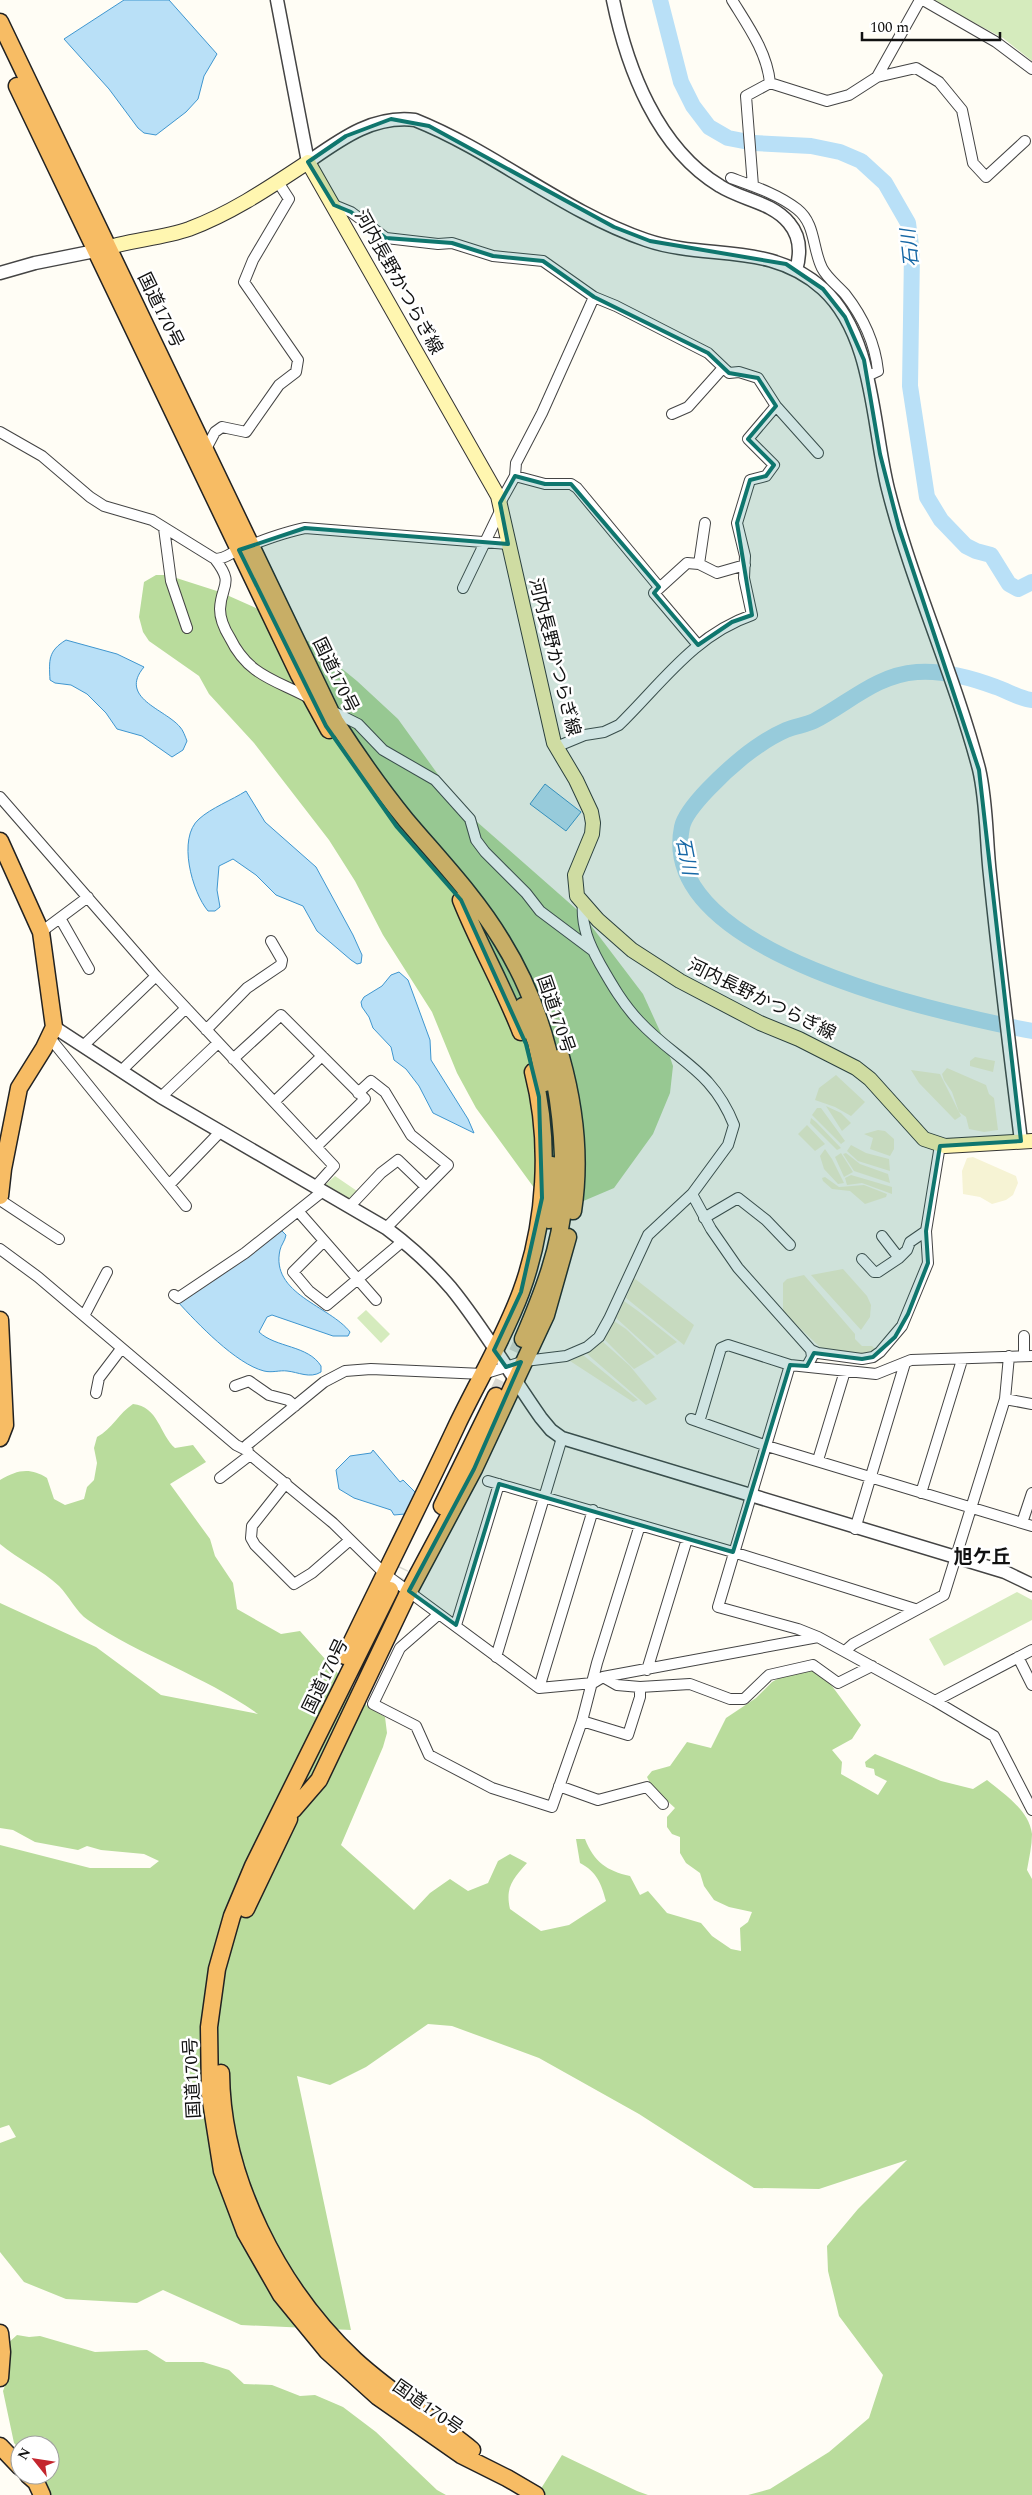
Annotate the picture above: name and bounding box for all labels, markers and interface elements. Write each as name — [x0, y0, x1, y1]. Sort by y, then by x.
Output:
scale bar — [862, 10, 1000, 42]
text: 100 m — [870, 16, 909, 39]
street label: 河内長野かつらぎ線 — [347, 205, 450, 360]
water label: 石川 — [894, 225, 927, 268]
street label: 国道170号 — [131, 268, 190, 353]
street label: 河内長野かつらぎ線 — [522, 575, 587, 739]
street label: 国道170号 — [306, 633, 365, 718]
water label: 石川 — [668, 835, 704, 880]
street label: 河内長野かつらぎ線 — [683, 952, 841, 1047]
street label: 国道170号 — [530, 971, 581, 1057]
district label: 旭ケ丘 — [953, 1543, 1011, 1572]
street label: 国道170号 — [296, 1634, 355, 1719]
street label: 国道170号 — [177, 2037, 208, 2119]
street label: 国道170号 — [387, 2373, 469, 2442]
north arrow — [10, 2435, 60, 2485]
text: N — [12, 2444, 36, 2464]

